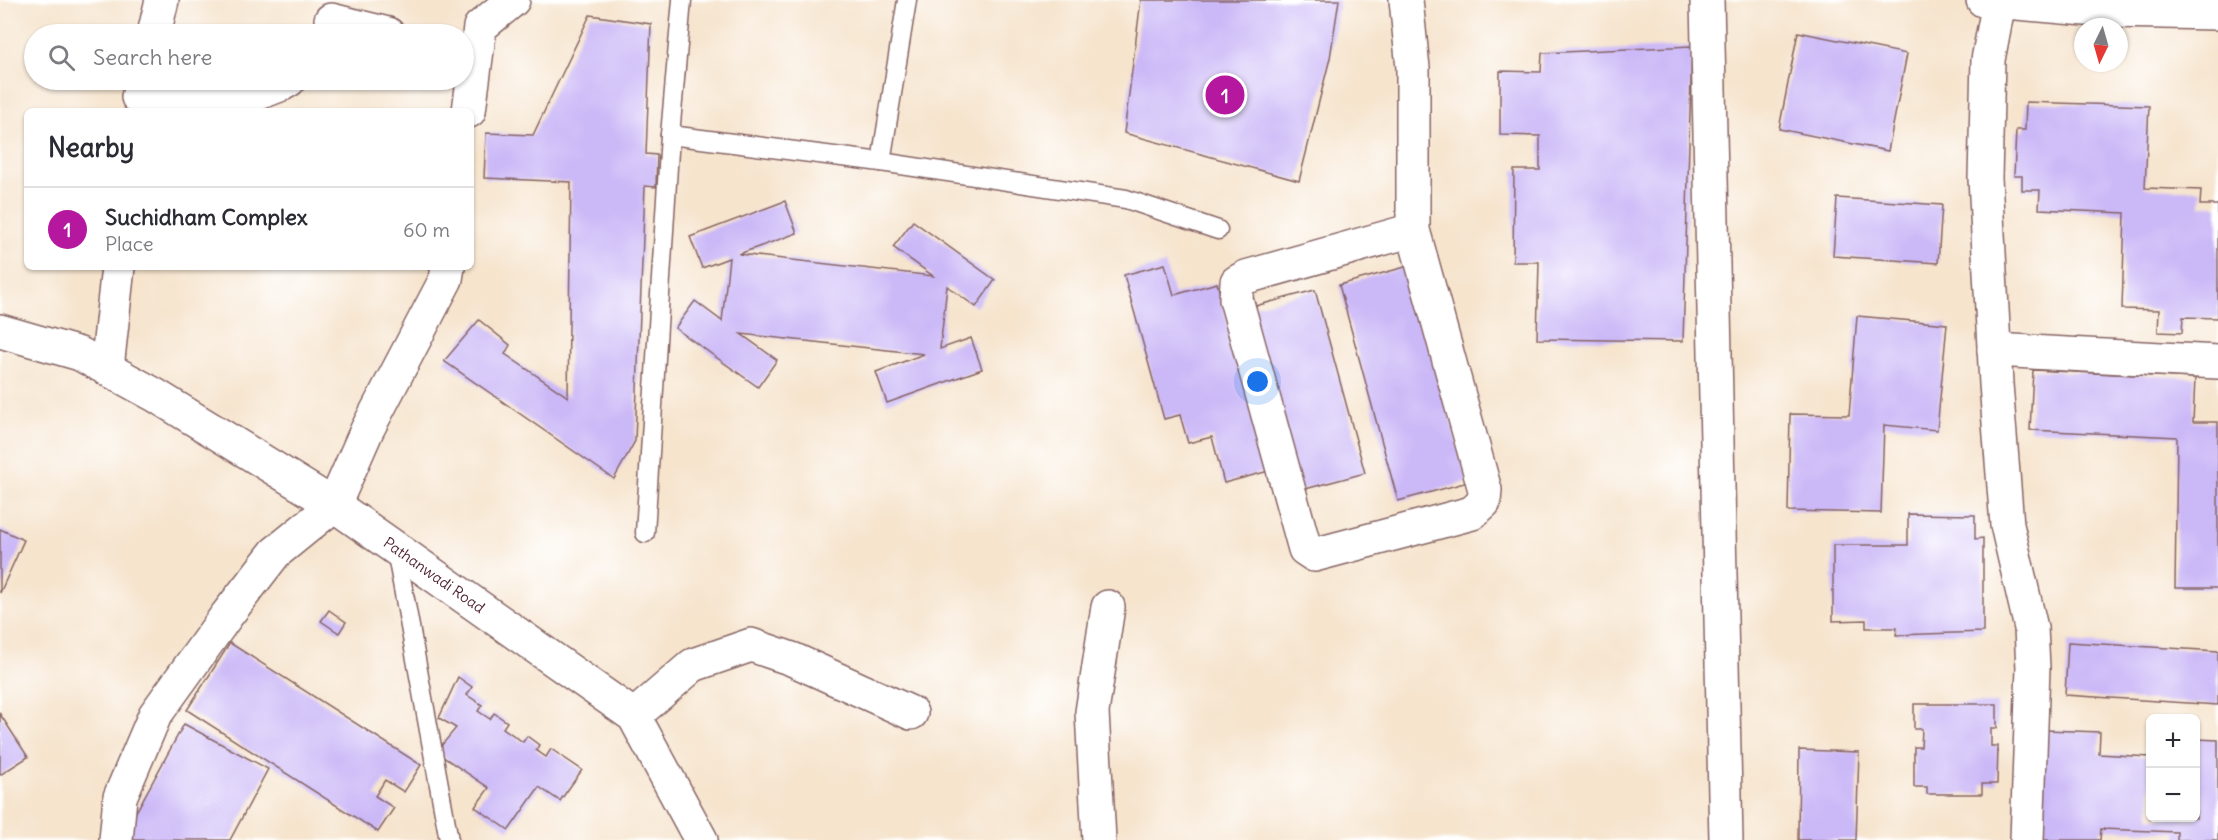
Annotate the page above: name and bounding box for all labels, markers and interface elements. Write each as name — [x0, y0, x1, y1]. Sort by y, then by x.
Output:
north arrow — [2074, 18, 2128, 72]
search box — [24, 24, 474, 90]
icon: search — [45, 41, 78, 74]
text: Search here — [93, 43, 212, 71]
pin: 1 — [1206, 72, 1244, 118]
text: Nearby — [48, 131, 134, 164]
text: Suchidham Complex — [105, 203, 308, 231]
text: 1 — [64, 217, 71, 242]
text: 60 m — [403, 217, 450, 242]
text: Place — [105, 231, 153, 256]
your location — [1243, 367, 1272, 396]
street label: Pathanwadi Road — [380, 533, 489, 617]
map controls — [2146, 714, 2200, 822]
button: + — [2146, 714, 2200, 768]
button: − — [2146, 768, 2200, 822]

